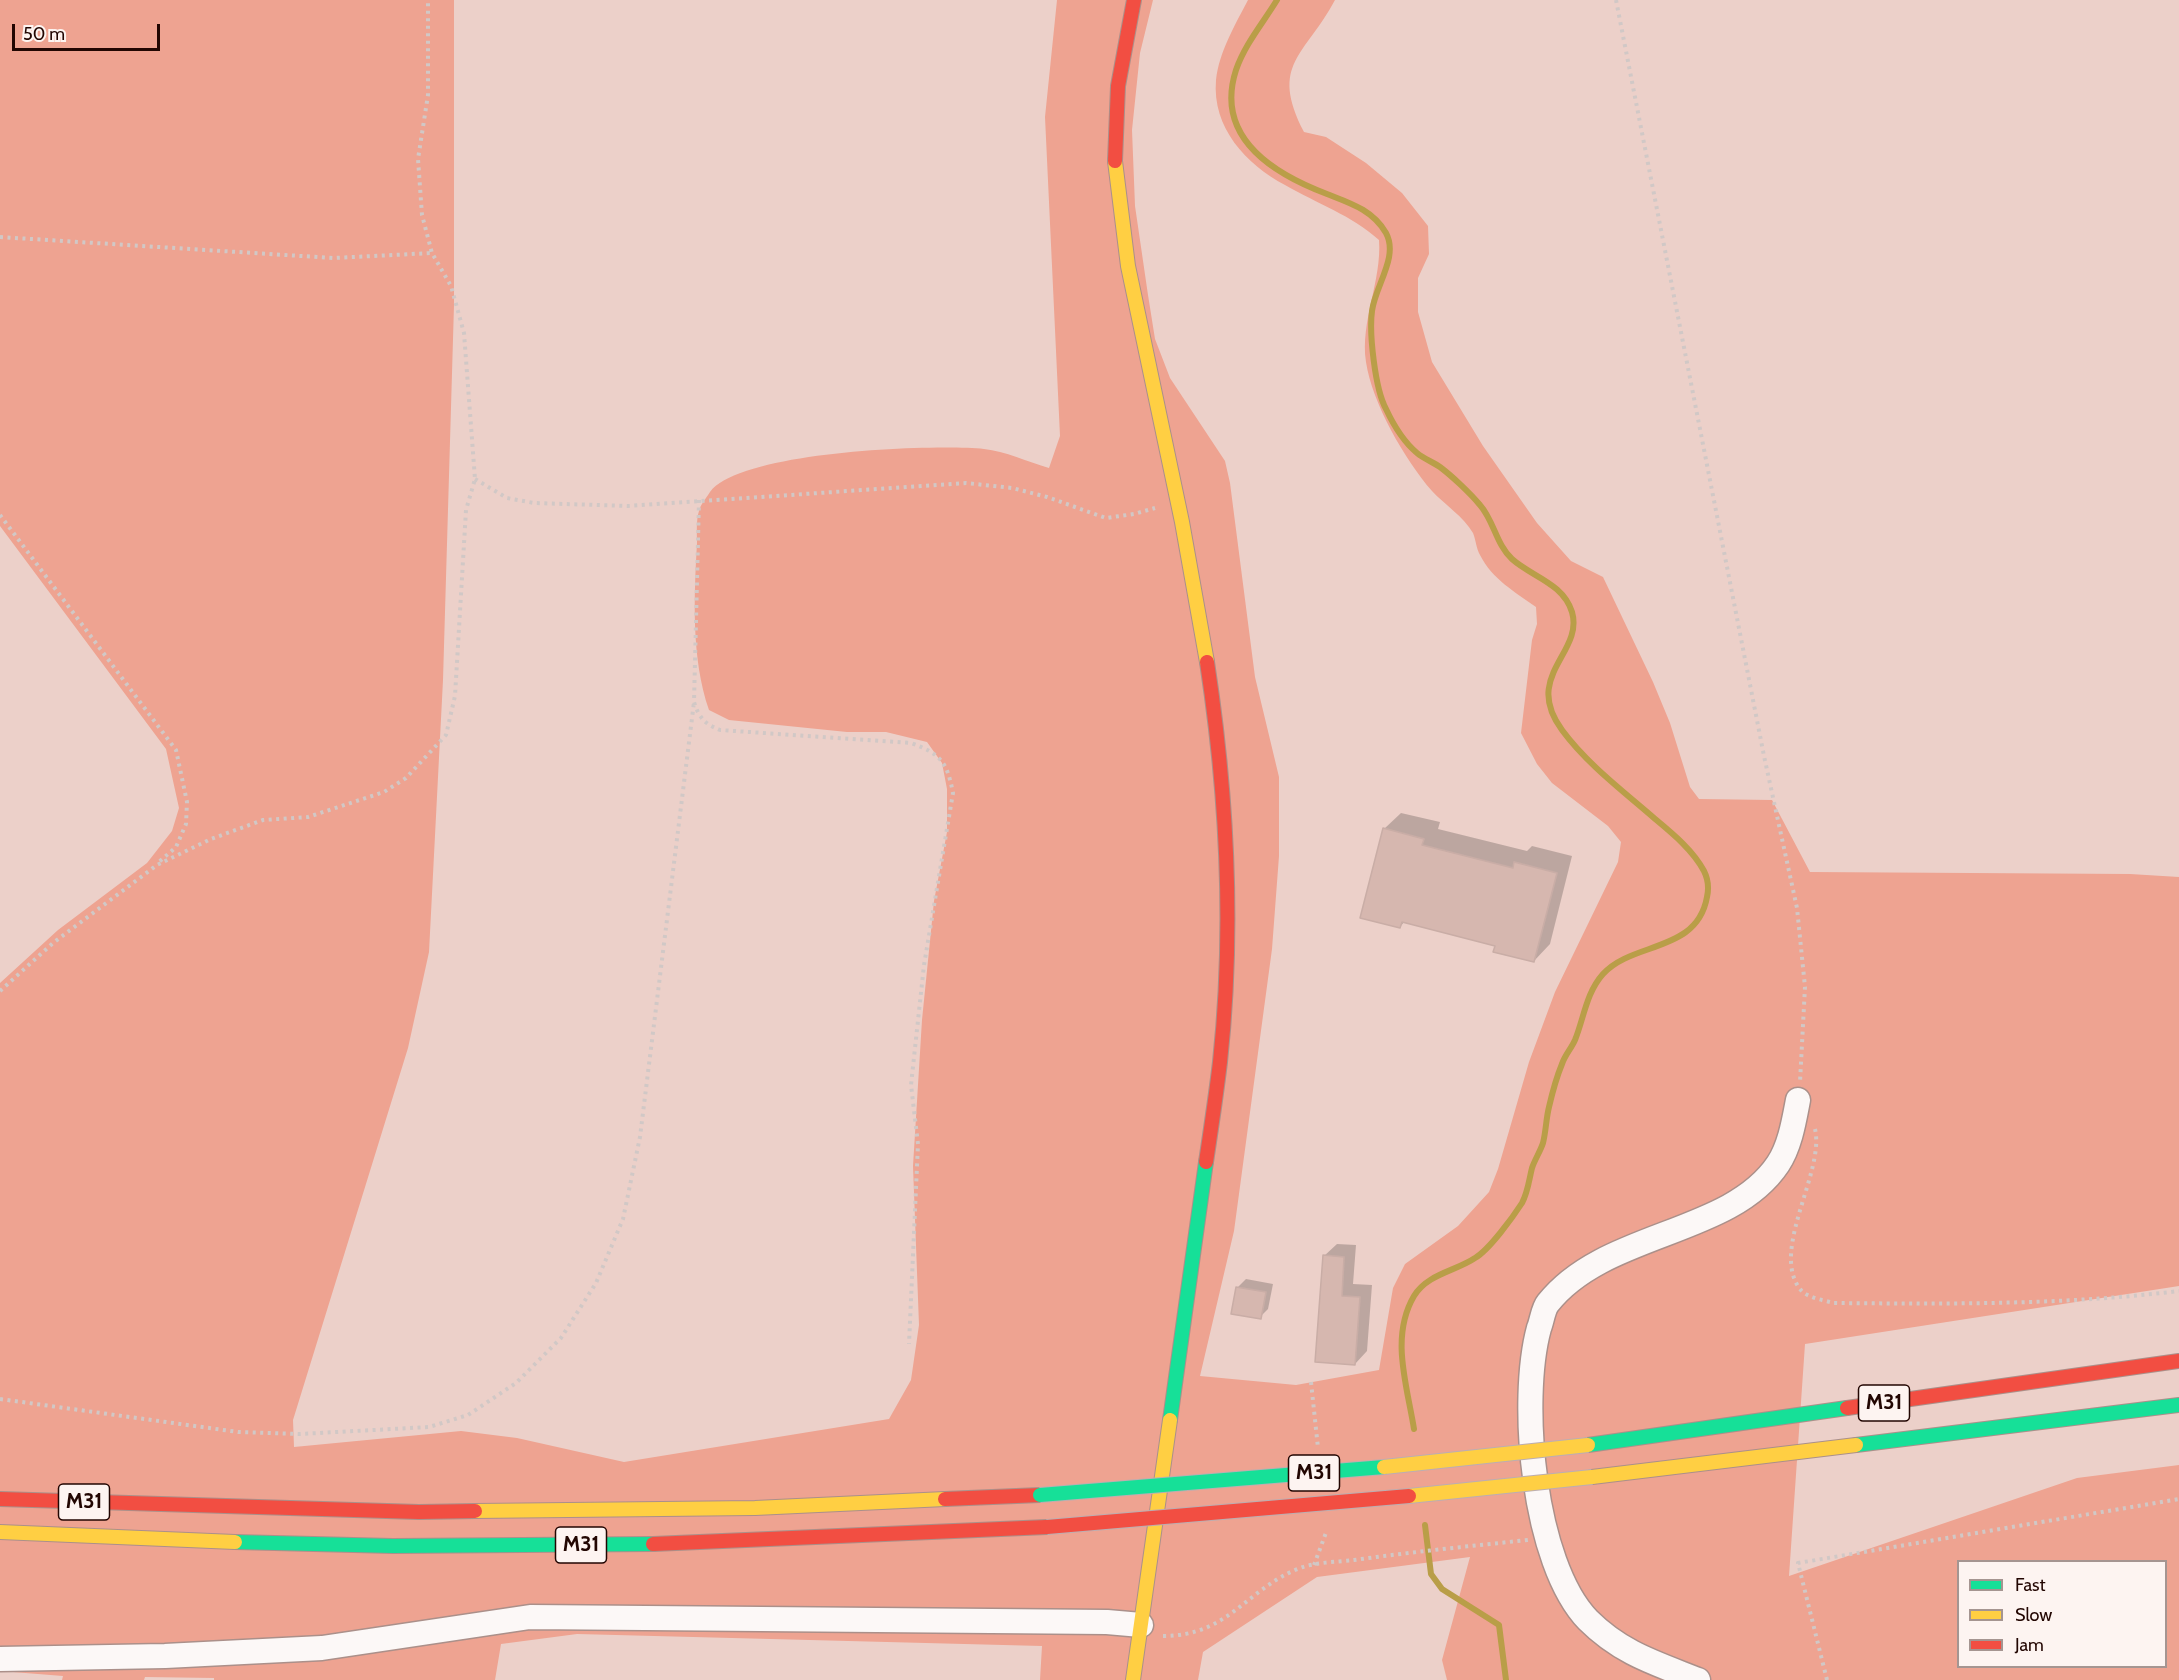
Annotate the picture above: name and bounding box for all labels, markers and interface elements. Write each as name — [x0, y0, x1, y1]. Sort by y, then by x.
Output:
scale bar — [15, 12, 164, 50]
text: 50 m — [23, 23, 65, 45]
road number: M31 — [1858, 1385, 1910, 1421]
road number: M31 — [1288, 1455, 1340, 1491]
road number: M31 — [58, 1484, 110, 1520]
road number: M31 — [556, 1527, 606, 1563]
legend — [1957, 1560, 2167, 1668]
text: Fast — [2015, 1574, 2046, 1596]
text: Slow — [2015, 1604, 2052, 1626]
text: Jam — [2015, 1634, 2044, 1656]

